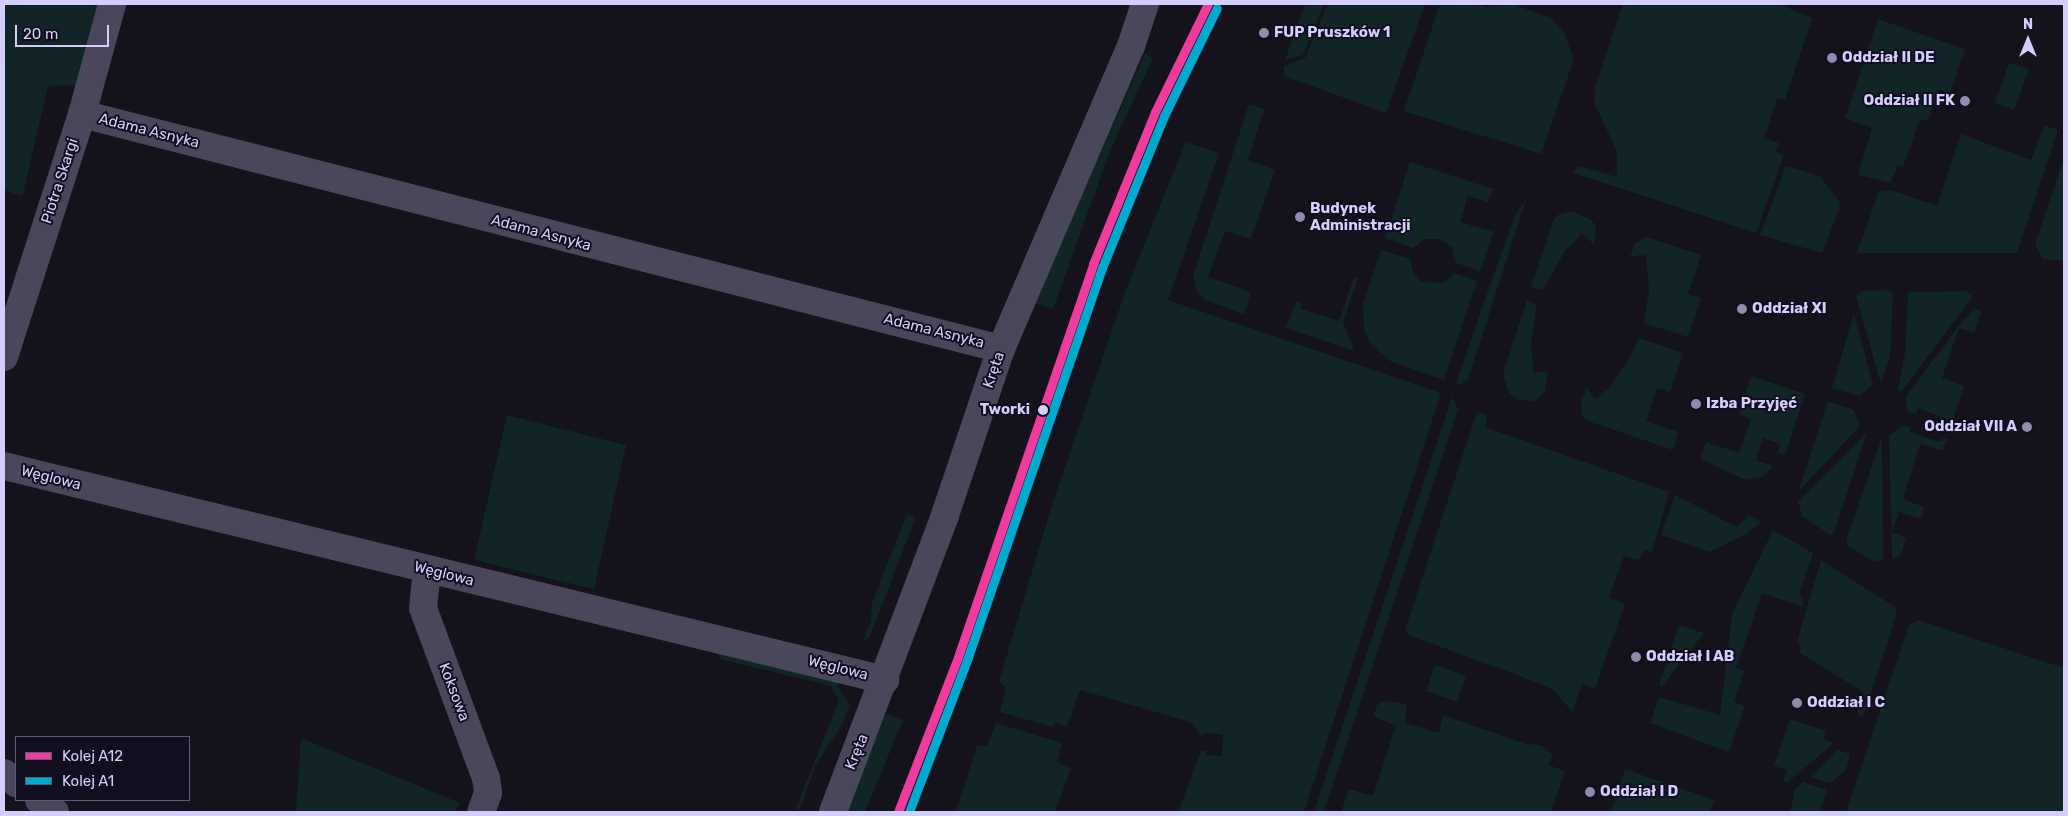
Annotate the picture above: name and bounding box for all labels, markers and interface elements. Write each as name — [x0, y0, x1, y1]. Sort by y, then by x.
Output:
scale bar — [18, 15, 111, 47]
north arrow — [2003, 15, 2053, 65]
text: N — [2023, 16, 2033, 33]
place label: FUP Pruszków 1 — [1274, 24, 1391, 42]
text: 20 m — [23, 25, 58, 43]
marker: FUP Pruszków 1 — [1258, 27, 1270, 39]
place label: Oddział II DE — [1842, 49, 1935, 67]
marker: Oddział II DE — [1826, 52, 1838, 64]
place label: Oddział II FK — [1863, 92, 1955, 110]
marker: Oddział II FK — [1959, 95, 1971, 107]
street label: Adama Asnyka — [97, 110, 201, 152]
street label: Piotra Skargi — [38, 136, 82, 226]
place label: Budynek Administracji — [1310, 199, 1411, 234]
street label: Adama Asnyka — [489, 211, 593, 255]
marker: Budynek Administracji — [1294, 211, 1306, 223]
place label: Oddział XI — [1752, 300, 1827, 318]
marker: Oddział XI — [1736, 303, 1748, 315]
street label: Adama Asnyka — [882, 310, 986, 352]
street label: Kręta — [979, 350, 1009, 390]
place label: Izba Przyjęć — [1706, 395, 1797, 413]
marker: Izba Przyjęć — [1690, 398, 1702, 410]
place label: Tworki — [980, 401, 1030, 419]
marker: Tworki — [1034, 401, 1052, 419]
place label: Oddział VII A — [1924, 418, 2017, 436]
marker: Oddział VII A — [2021, 421, 2033, 433]
street label: Węglowa — [19, 462, 83, 494]
street label: Węglowa — [412, 558, 476, 590]
place label: Oddział I AB — [1646, 648, 1735, 666]
marker: Oddział I AB — [1630, 651, 1642, 663]
street label: Węglowa — [806, 652, 870, 684]
street label: Koksowa — [435, 660, 473, 724]
place label: Oddział I C — [1807, 694, 1885, 712]
marker: Oddział I C — [1791, 697, 1803, 709]
street label: Kręta — [842, 731, 872, 773]
legend — [15, 736, 190, 801]
text: Kolej A12 — [62, 747, 123, 765]
text: Kolej A1 — [62, 772, 114, 790]
place label: Oddział I D — [1600, 783, 1678, 801]
marker: Oddział I D — [1584, 786, 1596, 798]

